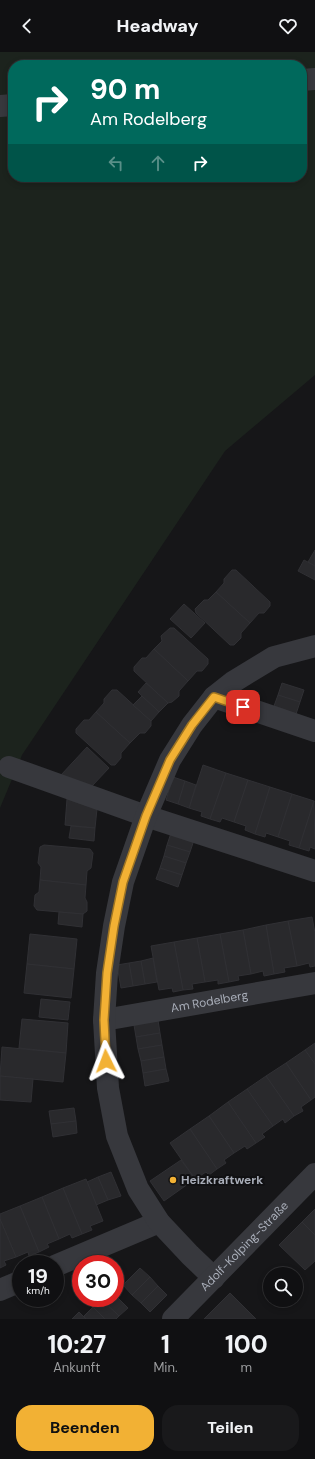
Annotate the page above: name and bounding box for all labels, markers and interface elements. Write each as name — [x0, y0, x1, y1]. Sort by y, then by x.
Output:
text: Headway — [117, 14, 198, 38]
icon: back — [16, 15, 38, 37]
icon: heart — [277, 15, 299, 37]
text: 90 m — [90, 71, 160, 108]
icon: right — [24, 76, 76, 128]
text: Am Rodelberg — [90, 107, 207, 131]
icon: left — [105, 152, 127, 174]
icon: ahead — [147, 152, 169, 174]
icon: right — [189, 152, 211, 174]
pin — [226, 690, 260, 724]
icon: arrive — [232, 696, 254, 718]
street label: Am Rodelberg — [170, 987, 250, 1016]
position arrow — [85, 1040, 127, 1082]
place label: Heizkraftwerk — [181, 1172, 263, 1188]
marker: Heizkraftwerk — [168, 1175, 178, 1185]
street label: Adolf-Kolping-Straße — [197, 1198, 292, 1295]
speed limit sign: 30 — [72, 1255, 124, 1307]
text: 19 — [28, 1263, 48, 1289]
map controls — [263, 1267, 303, 1307]
button: search — [263, 1267, 303, 1307]
text: km/h — [26, 1284, 50, 1297]
text: 10:27 — [47, 1329, 106, 1360]
text: 1 — [161, 1329, 170, 1360]
text: 100 — [225, 1329, 268, 1360]
text: Ankunft — [53, 1359, 100, 1376]
text: Min. — [153, 1359, 178, 1376]
text: m — [240, 1359, 252, 1376]
button: Beenden — [16, 1405, 154, 1451]
button: Teilen — [162, 1405, 299, 1451]

